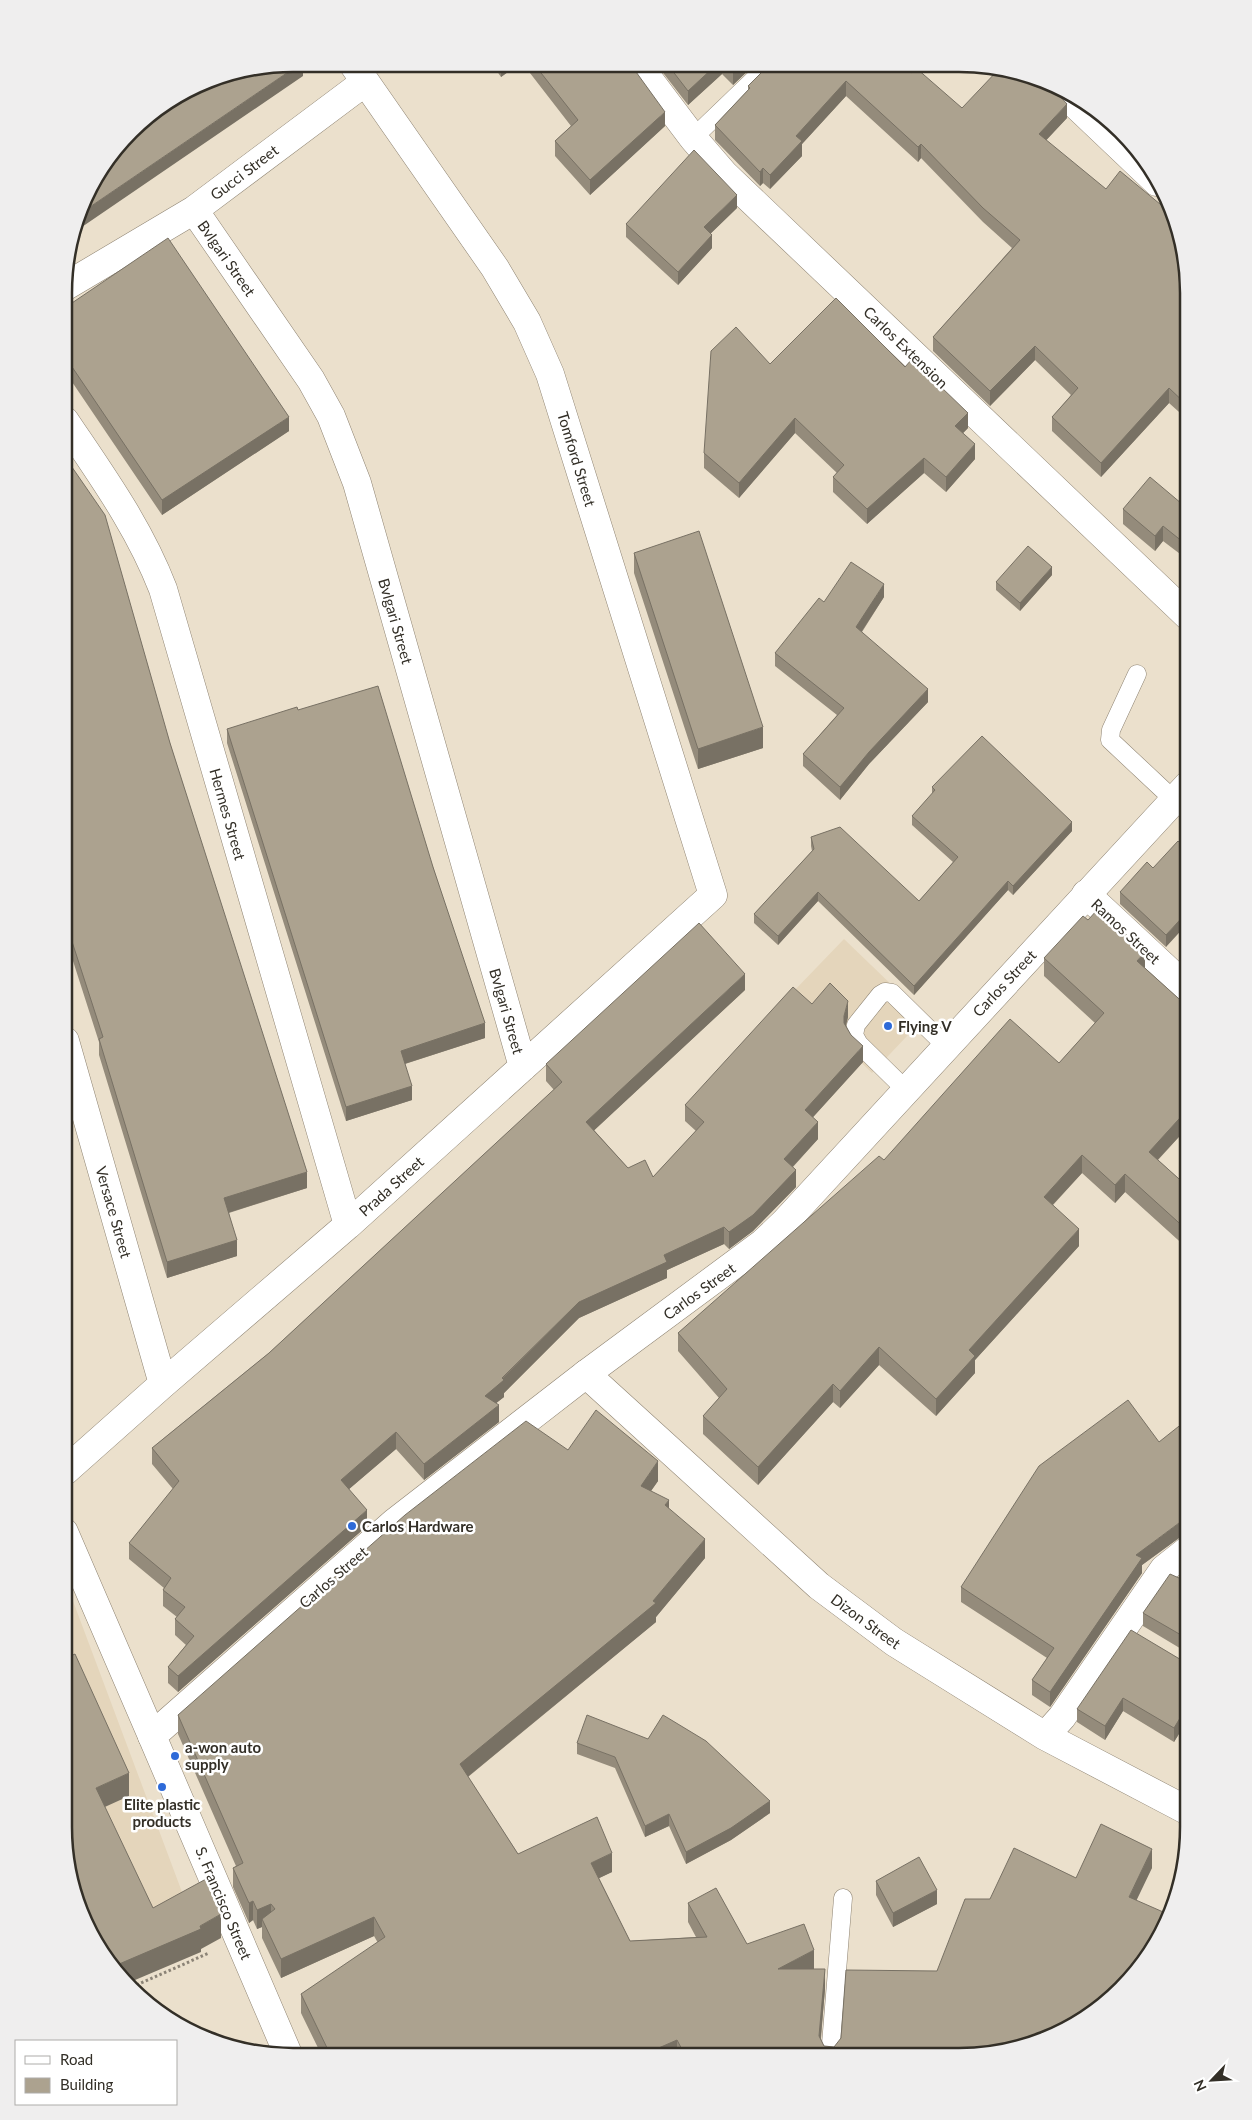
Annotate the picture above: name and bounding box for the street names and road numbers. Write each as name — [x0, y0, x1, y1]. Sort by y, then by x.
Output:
street label: Gucci Street — [207, 140, 282, 203]
street label: Bvlgari Street — [194, 217, 260, 300]
street label: Carlos Extension — [860, 302, 952, 392]
street label: Tomford Street — [554, 409, 600, 509]
street label: Bvlgari Street — [375, 576, 417, 667]
street label: Hermes Street — [206, 766, 250, 863]
street label: Ramos Street — [1088, 895, 1165, 968]
street label: Carlos Street — [968, 945, 1040, 1020]
street label: Bvlgari Street — [486, 966, 528, 1057]
street label: Prada Street — [355, 1152, 428, 1220]
street label: Versace Street — [92, 1164, 136, 1261]
street label: Carlos Street — [659, 1258, 739, 1323]
street label: Carlos Street — [295, 1542, 371, 1612]
street label: Dizon Street — [828, 1590, 905, 1653]
street label: S. Francisco Street — [192, 1844, 256, 1963]

